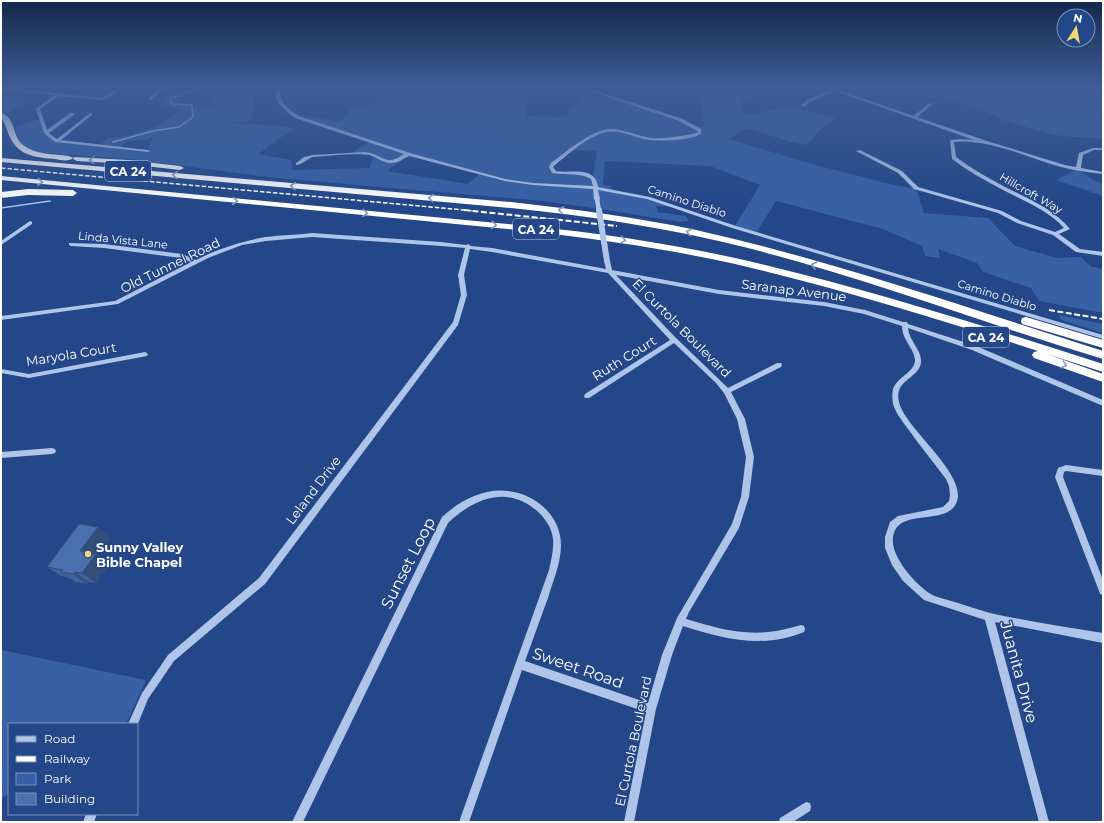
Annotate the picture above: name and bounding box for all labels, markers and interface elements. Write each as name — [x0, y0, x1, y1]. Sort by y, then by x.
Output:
north arrow — [1056, 8, 1096, 48]
text: N — [1072, 10, 1084, 26]
one-way arrow — [89, 155, 95, 164]
road number: CA 24 — [105, 161, 151, 181]
street label: Hillcroft Way — [997, 169, 1065, 217]
one-way arrow — [172, 171, 178, 180]
one-way arrow — [37, 177, 43, 186]
one-way arrow — [290, 181, 296, 190]
street label: Camino Diablo — [646, 182, 728, 220]
one-way arrow — [428, 194, 434, 203]
one-way arrow — [232, 196, 238, 205]
one-way arrow — [557, 206, 564, 215]
one-way arrow — [362, 208, 368, 217]
road number: CA 24 — [513, 219, 559, 239]
one-way arrow — [491, 220, 497, 229]
street label: Linda Vista Lane — [77, 228, 169, 252]
one-way arrow — [686, 228, 692, 236]
street label: Old Tunnel Road — [118, 234, 222, 296]
one-way arrow — [620, 235, 626, 244]
one-way arrow — [811, 261, 818, 270]
street label: El Curtola Boulevard — [629, 275, 735, 381]
street label: Saranap Avenue — [741, 276, 848, 304]
street label: Camino Diablo — [956, 276, 1038, 314]
road number: CA 24 — [963, 327, 1009, 347]
street label: Ruth Court — [589, 332, 659, 384]
street label: Maryola Court — [25, 339, 117, 369]
one-way arrow — [1061, 360, 1068, 368]
street label: Leland Drive — [282, 452, 344, 527]
street label: Sunset Loop — [377, 514, 439, 612]
place label: Sunny Valley Bible Chapel — [96, 539, 184, 570]
marker: Sunny Valley Bible Chapel — [83, 549, 93, 559]
street label: Juanita Drive — [996, 618, 1042, 725]
street label: Sweet Road — [530, 643, 626, 693]
street label: El Curtola Boulevard — [611, 674, 655, 808]
legend — [8, 723, 138, 815]
text: Road — [44, 731, 75, 746]
text: Railway — [44, 751, 90, 766]
text: Park — [44, 771, 72, 786]
text: Building — [44, 791, 95, 806]

